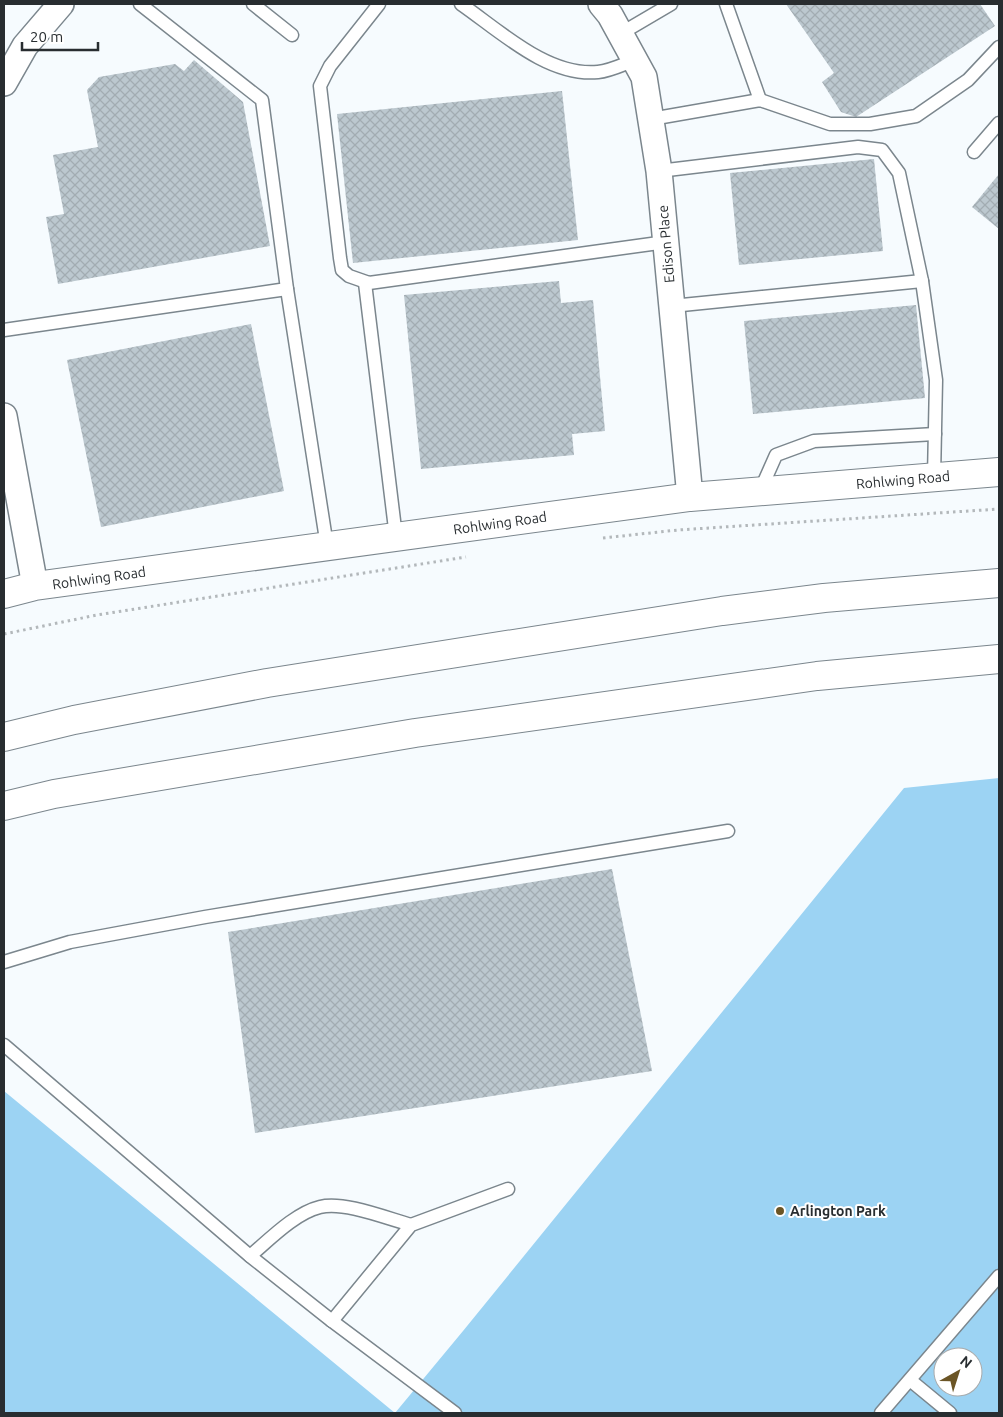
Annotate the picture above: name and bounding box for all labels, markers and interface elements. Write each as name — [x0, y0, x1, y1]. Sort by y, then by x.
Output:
scale bar — [22, 20, 99, 52]
text: 20 m — [30, 28, 63, 45]
street label: Edison Place — [655, 204, 677, 284]
street label: Rohlwing Road — [855, 468, 951, 492]
street label: Rohlwing Road — [452, 509, 548, 537]
street label: Rohlwing Road — [51, 564, 147, 592]
place label: Arlington Park — [790, 1203, 886, 1219]
marker: Arlington Park — [774, 1205, 786, 1217]
north arrow — [933, 1347, 983, 1397]
text: N — [957, 1352, 975, 1371]

